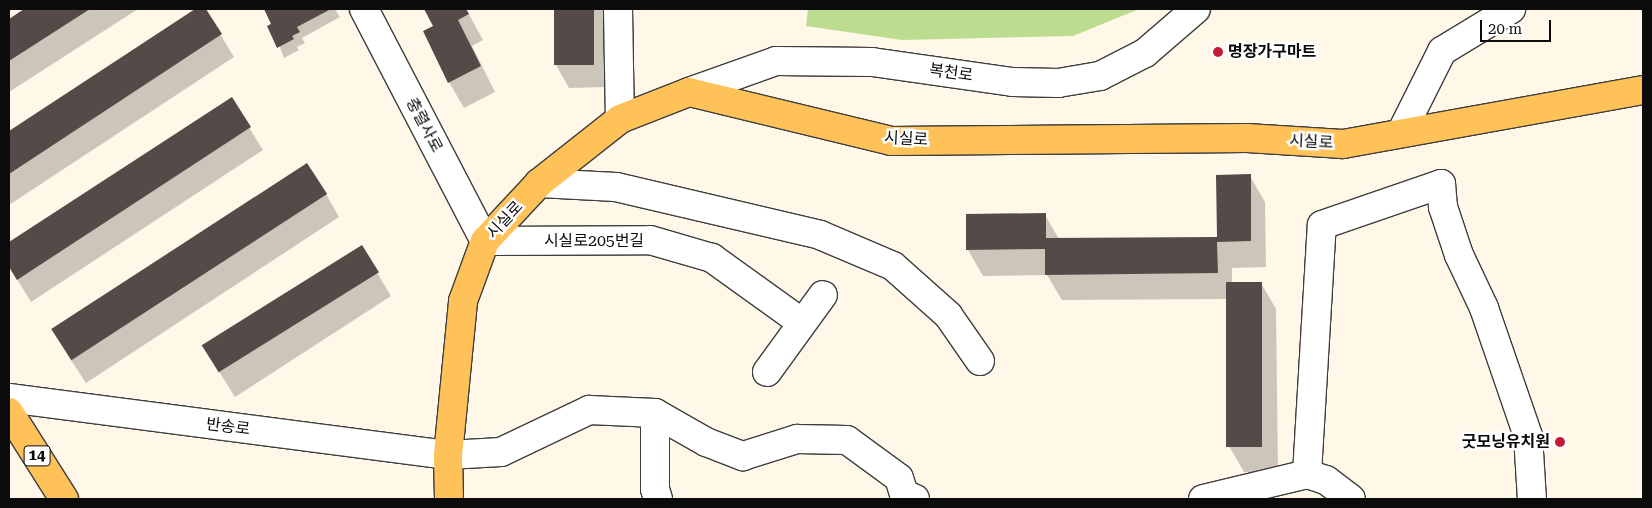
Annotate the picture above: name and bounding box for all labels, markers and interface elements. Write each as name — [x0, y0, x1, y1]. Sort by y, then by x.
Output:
scale bar — [1482, 10, 1553, 42]
text: 20 m — [1488, 20, 1522, 38]
place label: 명장가구마트 — [1228, 42, 1316, 62]
marker: 명장가구마트 — [1212, 46, 1224, 58]
street label: 복천로 — [928, 60, 974, 86]
street label: 충렬사로 — [402, 94, 446, 156]
street label: 시실로 — [883, 128, 929, 150]
street label: 시실로 — [1288, 131, 1334, 153]
street label: 시실로 — [483, 197, 527, 243]
street label: 시실로205번길 — [544, 231, 644, 251]
street label: 반송로 — [205, 415, 251, 439]
place label: 굿모닝유치원 — [1462, 432, 1550, 452]
marker: 굿모닝유치원 — [1554, 436, 1566, 448]
road number: 14 — [23, 444, 51, 468]

